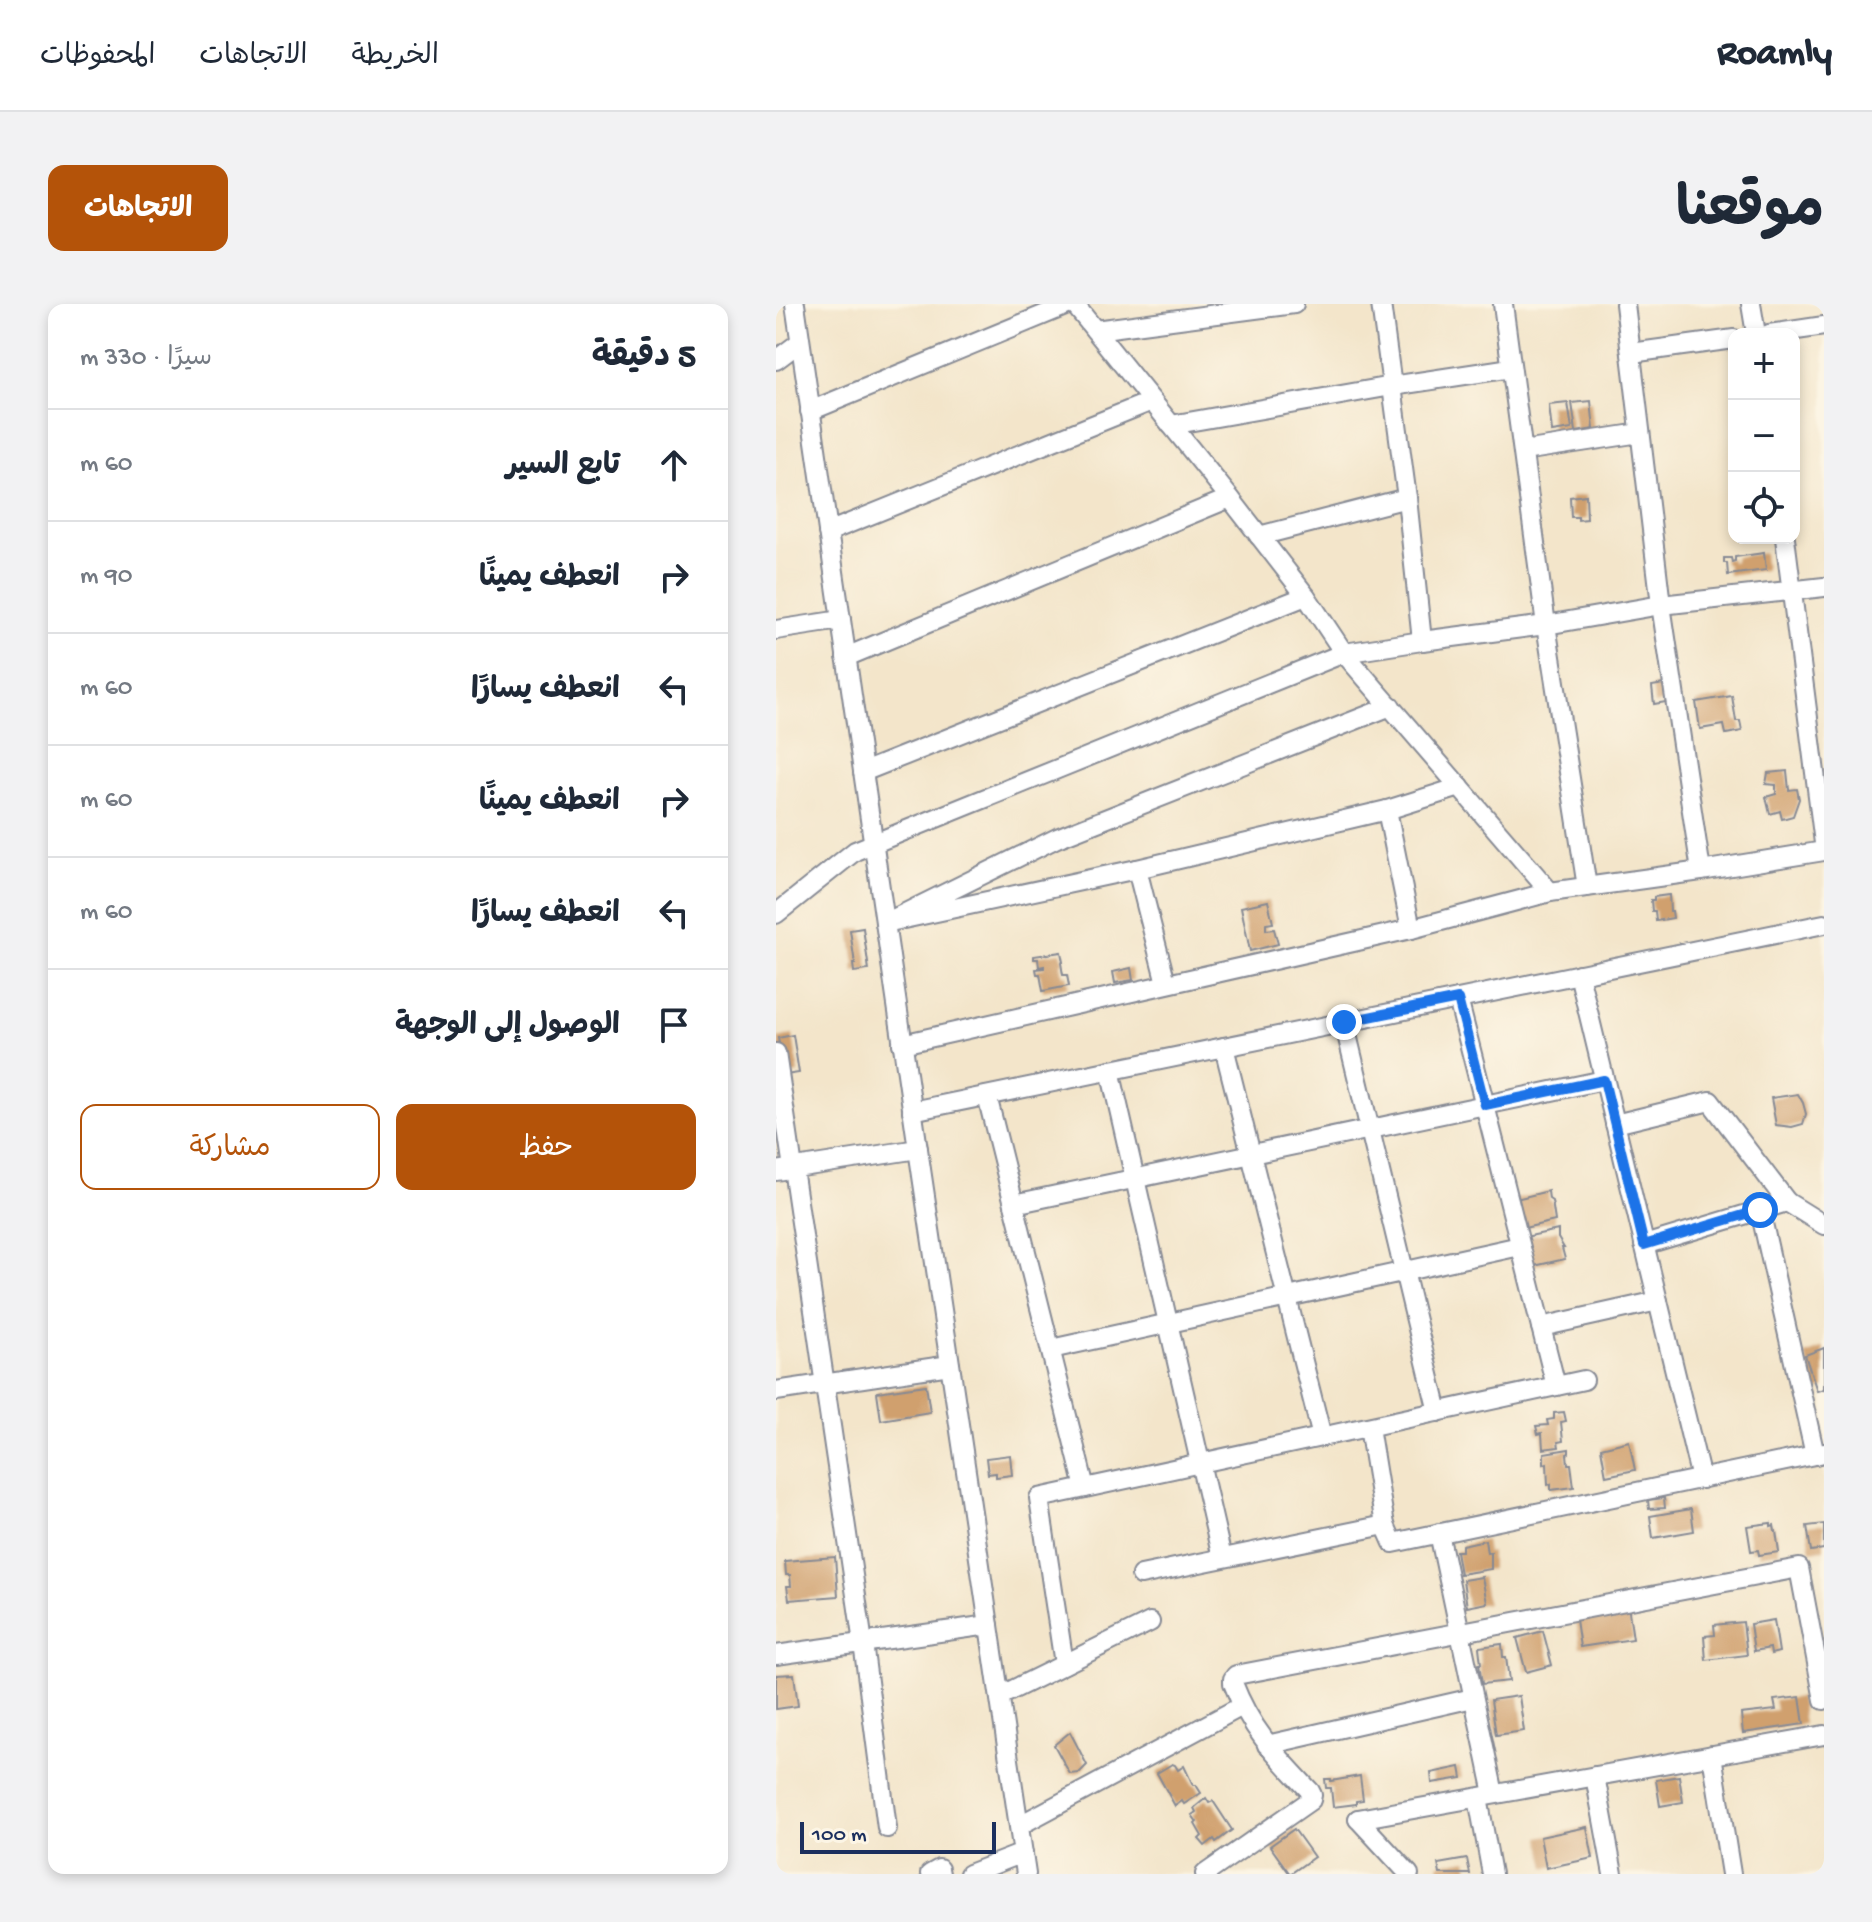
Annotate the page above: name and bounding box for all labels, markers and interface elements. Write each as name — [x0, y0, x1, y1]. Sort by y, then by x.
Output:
text: Roamly — [1717, 33, 1832, 77]
text: المحفوظات — [40, 41, 155, 74]
text: الاتجاهات — [199, 41, 307, 74]
text: الخريطة — [351, 41, 439, 74]
button: الاتجاهات — [48, 165, 228, 251]
text: موقعنا — [1676, 181, 1824, 247]
map controls — [1728, 328, 1800, 544]
button: + — [1728, 328, 1800, 400]
text: 5 دقيقة — [592, 339, 696, 379]
text: سيرًا · 330 m — [80, 344, 212, 375]
button: − — [1728, 400, 1800, 472]
icon: ahead — [652, 443, 696, 487]
text: 60 m — [80, 450, 133, 481]
text: تابع السير — [506, 450, 620, 485]
button: locate — [1728, 472, 1800, 544]
icon: right — [652, 555, 696, 599]
text: 90 m — [80, 562, 132, 593]
text: انعطف يمينًا — [479, 562, 620, 597]
icon: left — [652, 667, 696, 711]
text: 60 m — [80, 674, 133, 705]
text: انعطف يسارًا — [471, 674, 620, 709]
icon: right — [652, 779, 696, 823]
text: 60 m — [80, 786, 133, 817]
text: انعطف يمينًا — [479, 786, 620, 821]
icon: left — [652, 891, 696, 935]
text: 60 m — [80, 898, 133, 929]
text: انعطف يسارًا — [471, 898, 620, 933]
icon: arrive — [652, 1003, 696, 1047]
route end — [1326, 1004, 1362, 1040]
text: الوصول إلى الوجهة — [395, 1010, 620, 1045]
button: مشاركة — [80, 1104, 380, 1190]
button: حفظ — [396, 1104, 696, 1190]
route start — [1742, 1192, 1778, 1228]
scale bar — [800, 1818, 996, 1854]
text: 100 m — [812, 1823, 867, 1849]

